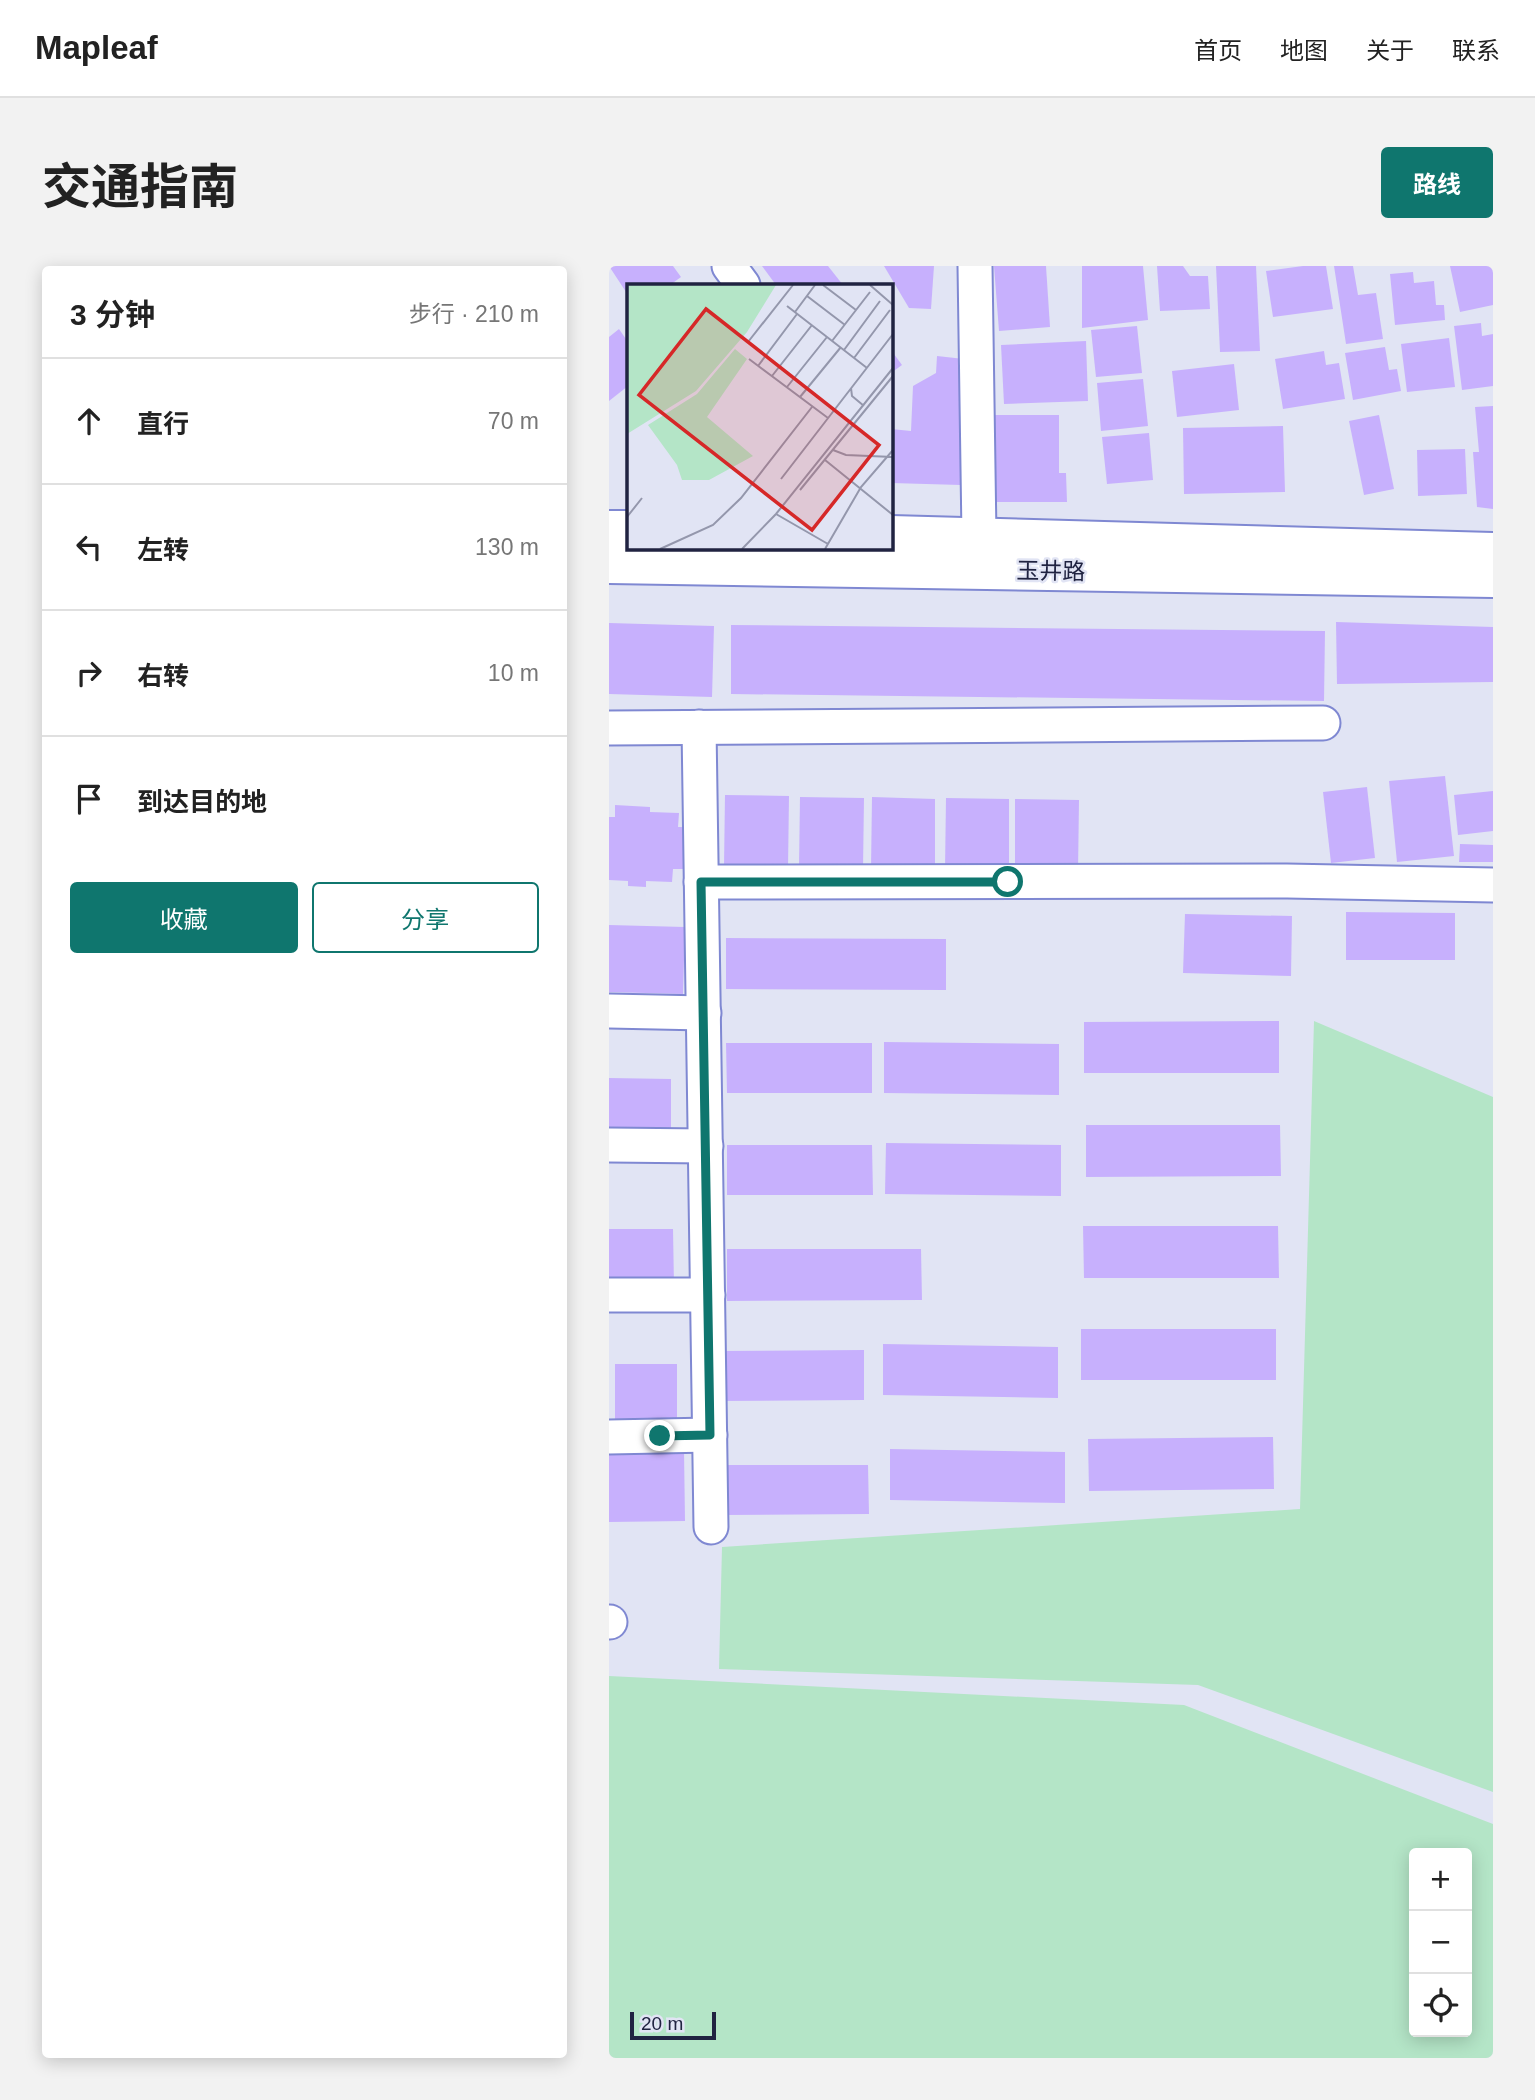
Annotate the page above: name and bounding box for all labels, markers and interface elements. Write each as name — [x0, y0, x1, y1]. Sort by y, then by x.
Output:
text: Mapleaf — [35, 29, 158, 66]
text: 首页 — [1194, 37, 1242, 64]
text: 地图 — [1280, 37, 1328, 64]
text: 关于 — [1366, 37, 1414, 64]
text: 联系 — [1452, 37, 1500, 64]
button: 路线 — [1381, 147, 1493, 218]
text: 交通指南 — [42, 160, 238, 214]
inset map — [627, 284, 893, 550]
text: 3 分钟 — [70, 298, 155, 331]
text: 步行 · 210 m — [409, 301, 539, 327]
icon: ahead — [70, 402, 108, 440]
text: 70 m — [488, 408, 539, 434]
text: 直行 — [137, 409, 189, 439]
icon: left — [70, 528, 108, 566]
text: 130 m — [475, 534, 539, 560]
text: 左转 — [137, 535, 189, 565]
street label: 玉井路 — [1016, 557, 1086, 585]
icon: right — [70, 654, 108, 692]
text: 10 m — [488, 660, 539, 686]
text: 右转 — [137, 661, 189, 691]
icon: arrive — [70, 780, 108, 818]
text: 到达目的地 — [137, 787, 267, 817]
route start — [992, 866, 1023, 897]
button: 收藏 — [70, 882, 298, 953]
button: 分享 — [312, 882, 539, 953]
route end — [644, 1420, 675, 1451]
map controls — [1409, 1848, 1472, 2037]
button: + — [1409, 1848, 1472, 1911]
button: − — [1409, 1911, 1472, 1974]
button: locate — [1409, 1974, 1472, 2037]
scale bar — [630, 2009, 716, 2041]
text: 20 m — [641, 2013, 683, 2034]

